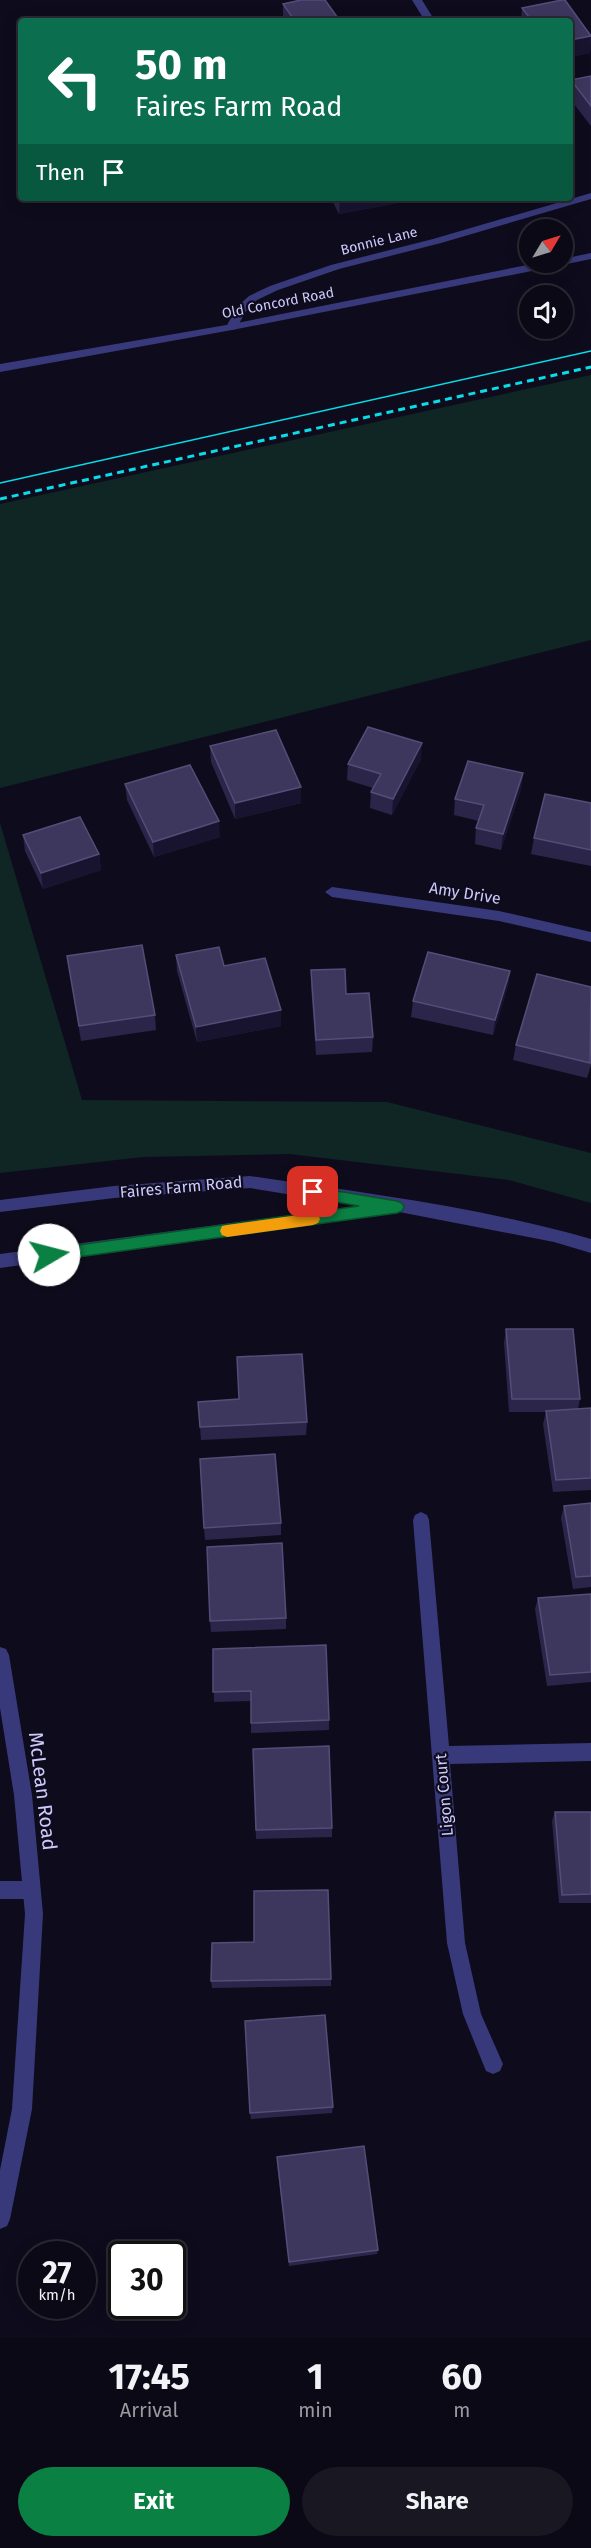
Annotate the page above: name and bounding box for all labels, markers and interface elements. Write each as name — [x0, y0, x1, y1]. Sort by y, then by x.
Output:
text: 50 m — [135, 40, 228, 90]
icon: left — [36, 42, 114, 120]
text: Faires Farm Road — [135, 91, 342, 123]
icon: arrive — [97, 156, 130, 189]
text: Then — [36, 159, 85, 186]
north arrow — [519, 219, 573, 273]
map controls — [519, 219, 573, 339]
street label: Bonnie Lane — [339, 223, 419, 259]
street label: Old Concord Road — [221, 284, 335, 322]
button: sound — [519, 285, 573, 339]
street label: Amy Drive — [428, 878, 502, 908]
pin — [287, 1166, 338, 1217]
street label: Faires Farm Road — [119, 1172, 243, 1202]
icon: arrive — [296, 1175, 329, 1208]
position arrow — [17, 1223, 81, 1287]
street label: McLean Road — [24, 1730, 62, 1852]
street label: Ligon Court — [431, 1753, 457, 1837]
speed limit sign: 30 — [108, 2241, 186, 2319]
text: 27 — [42, 2255, 72, 2291]
text: km/h — [38, 2286, 76, 2304]
text: 17:45 — [108, 2355, 190, 2399]
text: 1 — [307, 2355, 324, 2399]
text: 60 — [441, 2355, 483, 2399]
text: Arrival — [120, 2398, 178, 2422]
text: min — [298, 2398, 333, 2422]
text: m — [453, 2398, 470, 2422]
button: Exit — [18, 2467, 290, 2536]
button: Share — [302, 2467, 573, 2536]

